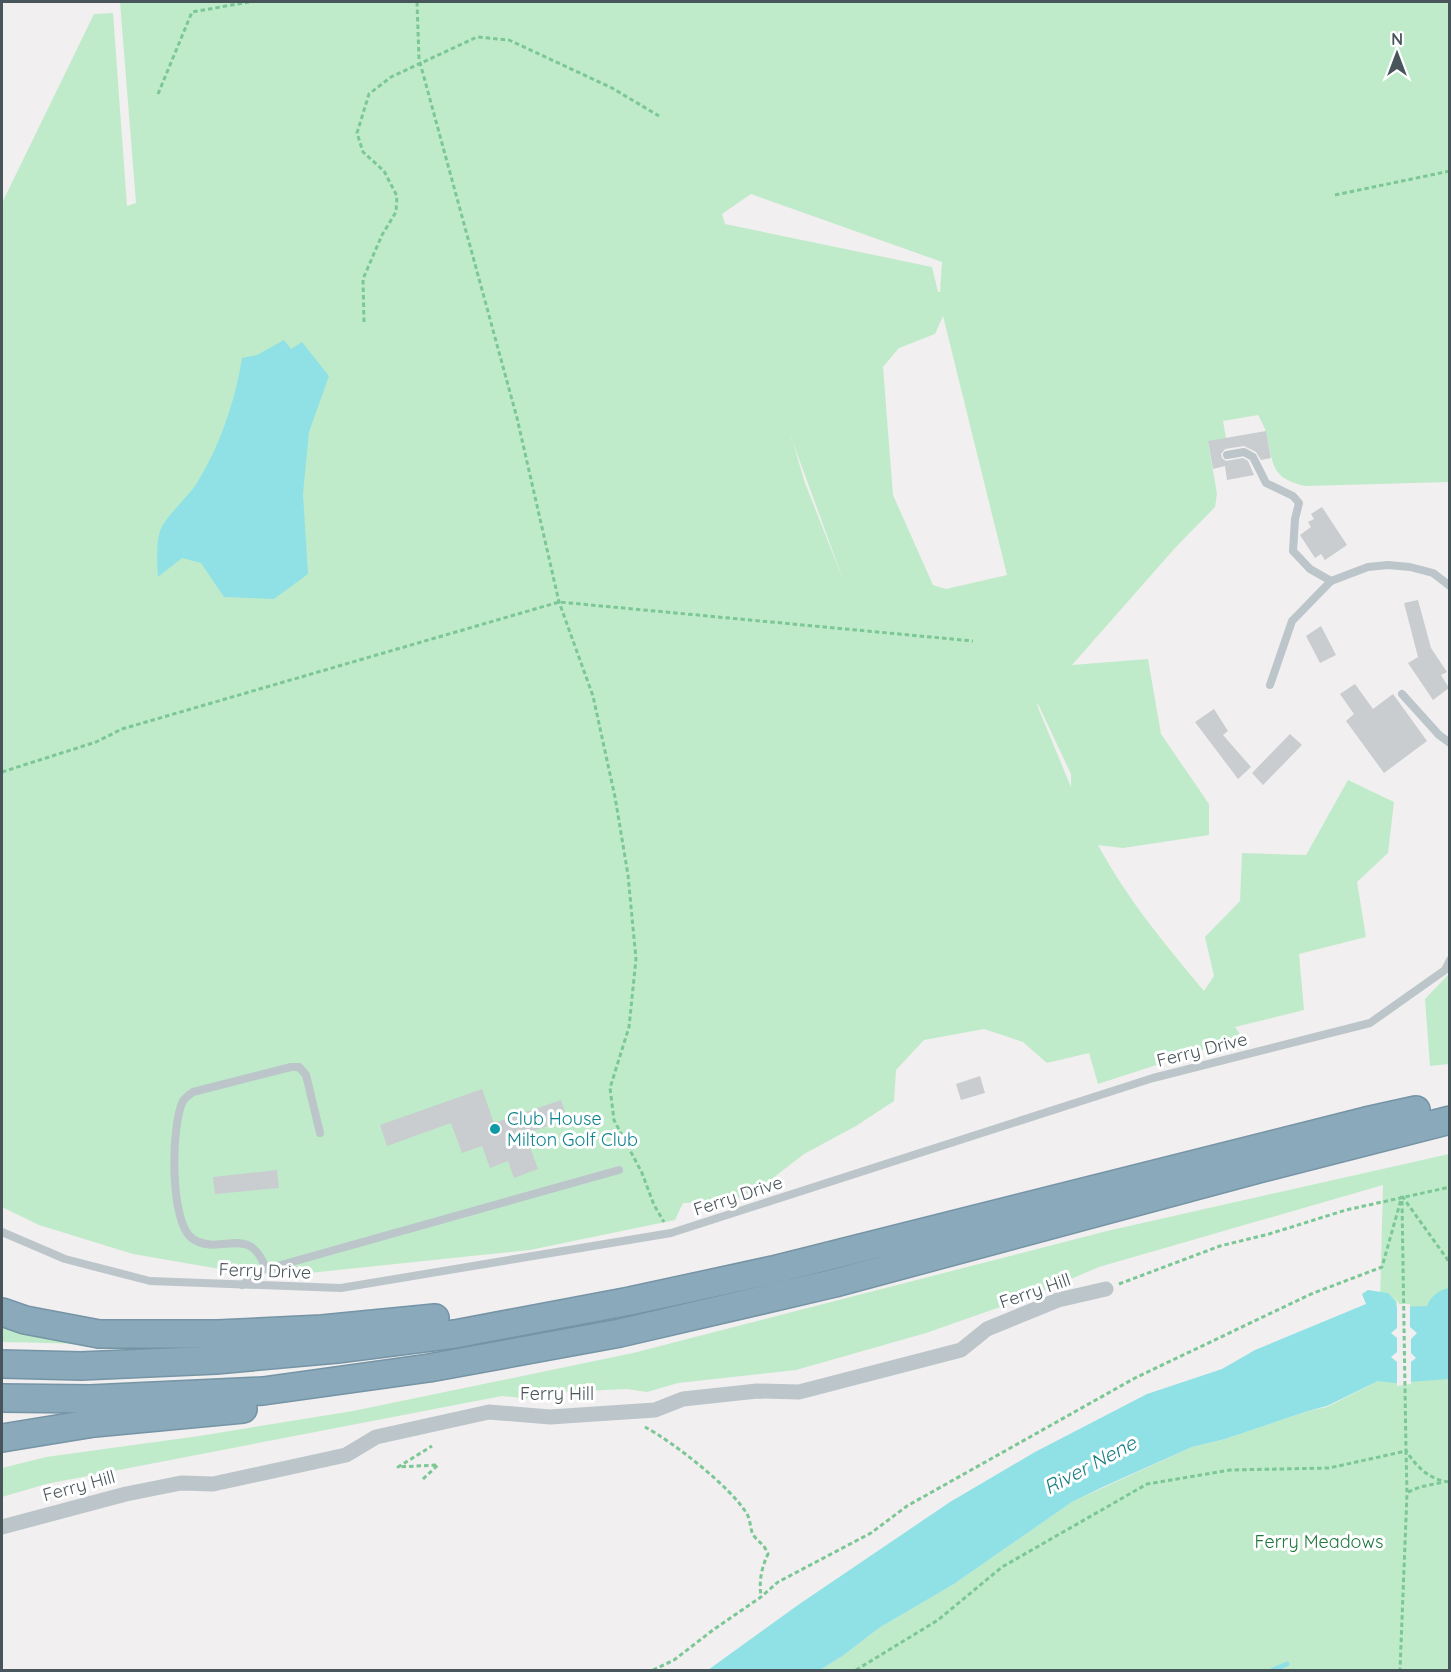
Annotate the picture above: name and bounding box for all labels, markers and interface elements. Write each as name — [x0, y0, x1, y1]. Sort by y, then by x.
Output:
north arrow — [1367, 24, 1427, 84]
text: N — [1391, 29, 1403, 49]
street label: Ferry Drive — [1154, 1027, 1249, 1072]
place label: Club House Milton Golf Club — [507, 1107, 638, 1151]
marker: Club House Milton Golf Club — [488, 1122, 502, 1136]
street label: Ferry Drive — [690, 1170, 785, 1221]
street label: Ferry Drive — [218, 1257, 312, 1284]
street label: Ferry Hill — [996, 1268, 1074, 1313]
street label: Ferry Hill — [520, 1382, 594, 1405]
water label: River Nene — [1039, 1429, 1141, 1499]
street label: Ferry Hill — [40, 1465, 118, 1506]
park label: Ferry Meadows — [1255, 1530, 1383, 1553]

